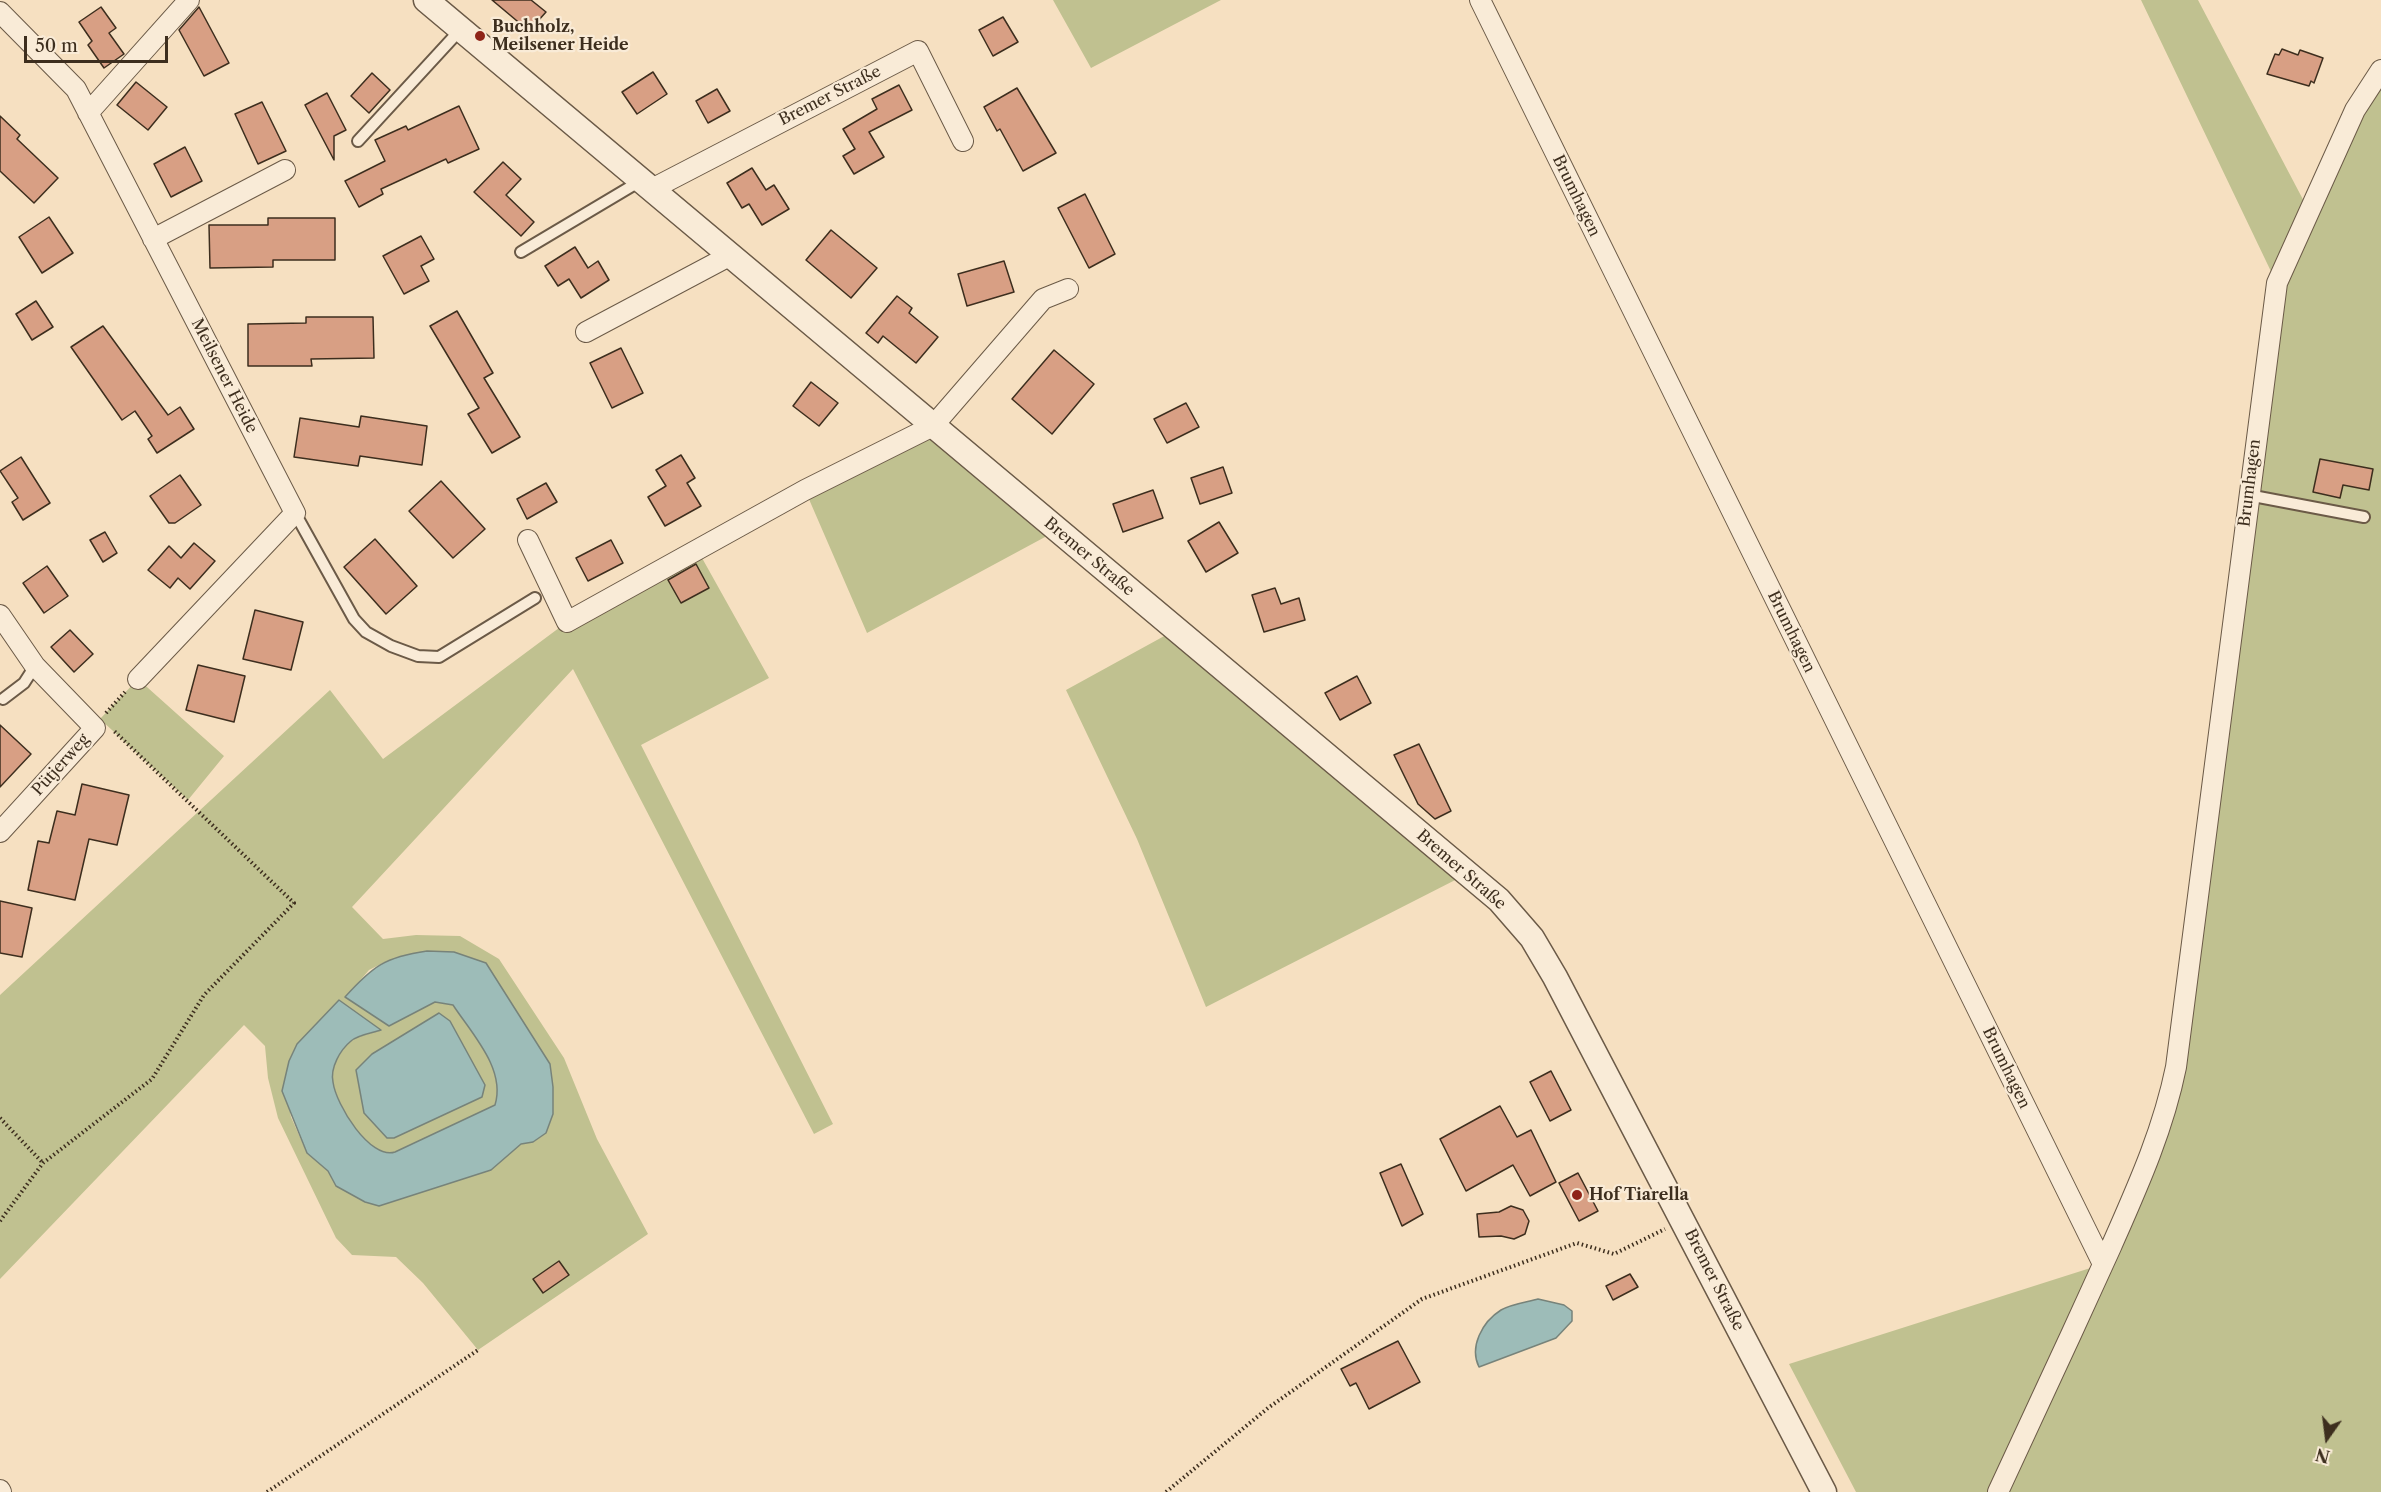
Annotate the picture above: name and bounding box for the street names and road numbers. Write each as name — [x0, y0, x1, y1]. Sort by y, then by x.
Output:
street label: Bremer Straße — [776, 62, 884, 130]
street label: Brumhagen — [1548, 152, 1604, 240]
street label: Meilsener Heide — [187, 315, 261, 437]
street label: Brumhagen — [2235, 438, 2265, 528]
street label: Bremer Straße — [1040, 514, 1138, 600]
street label: Brumhagen — [1763, 588, 1819, 676]
street label: Pütjerweg — [28, 730, 94, 800]
street label: Bremer Straße — [1412, 826, 1510, 914]
street label: Brumhagen — [1978, 1024, 2034, 1112]
street label: Bremer Straße — [1680, 1226, 1748, 1334]

